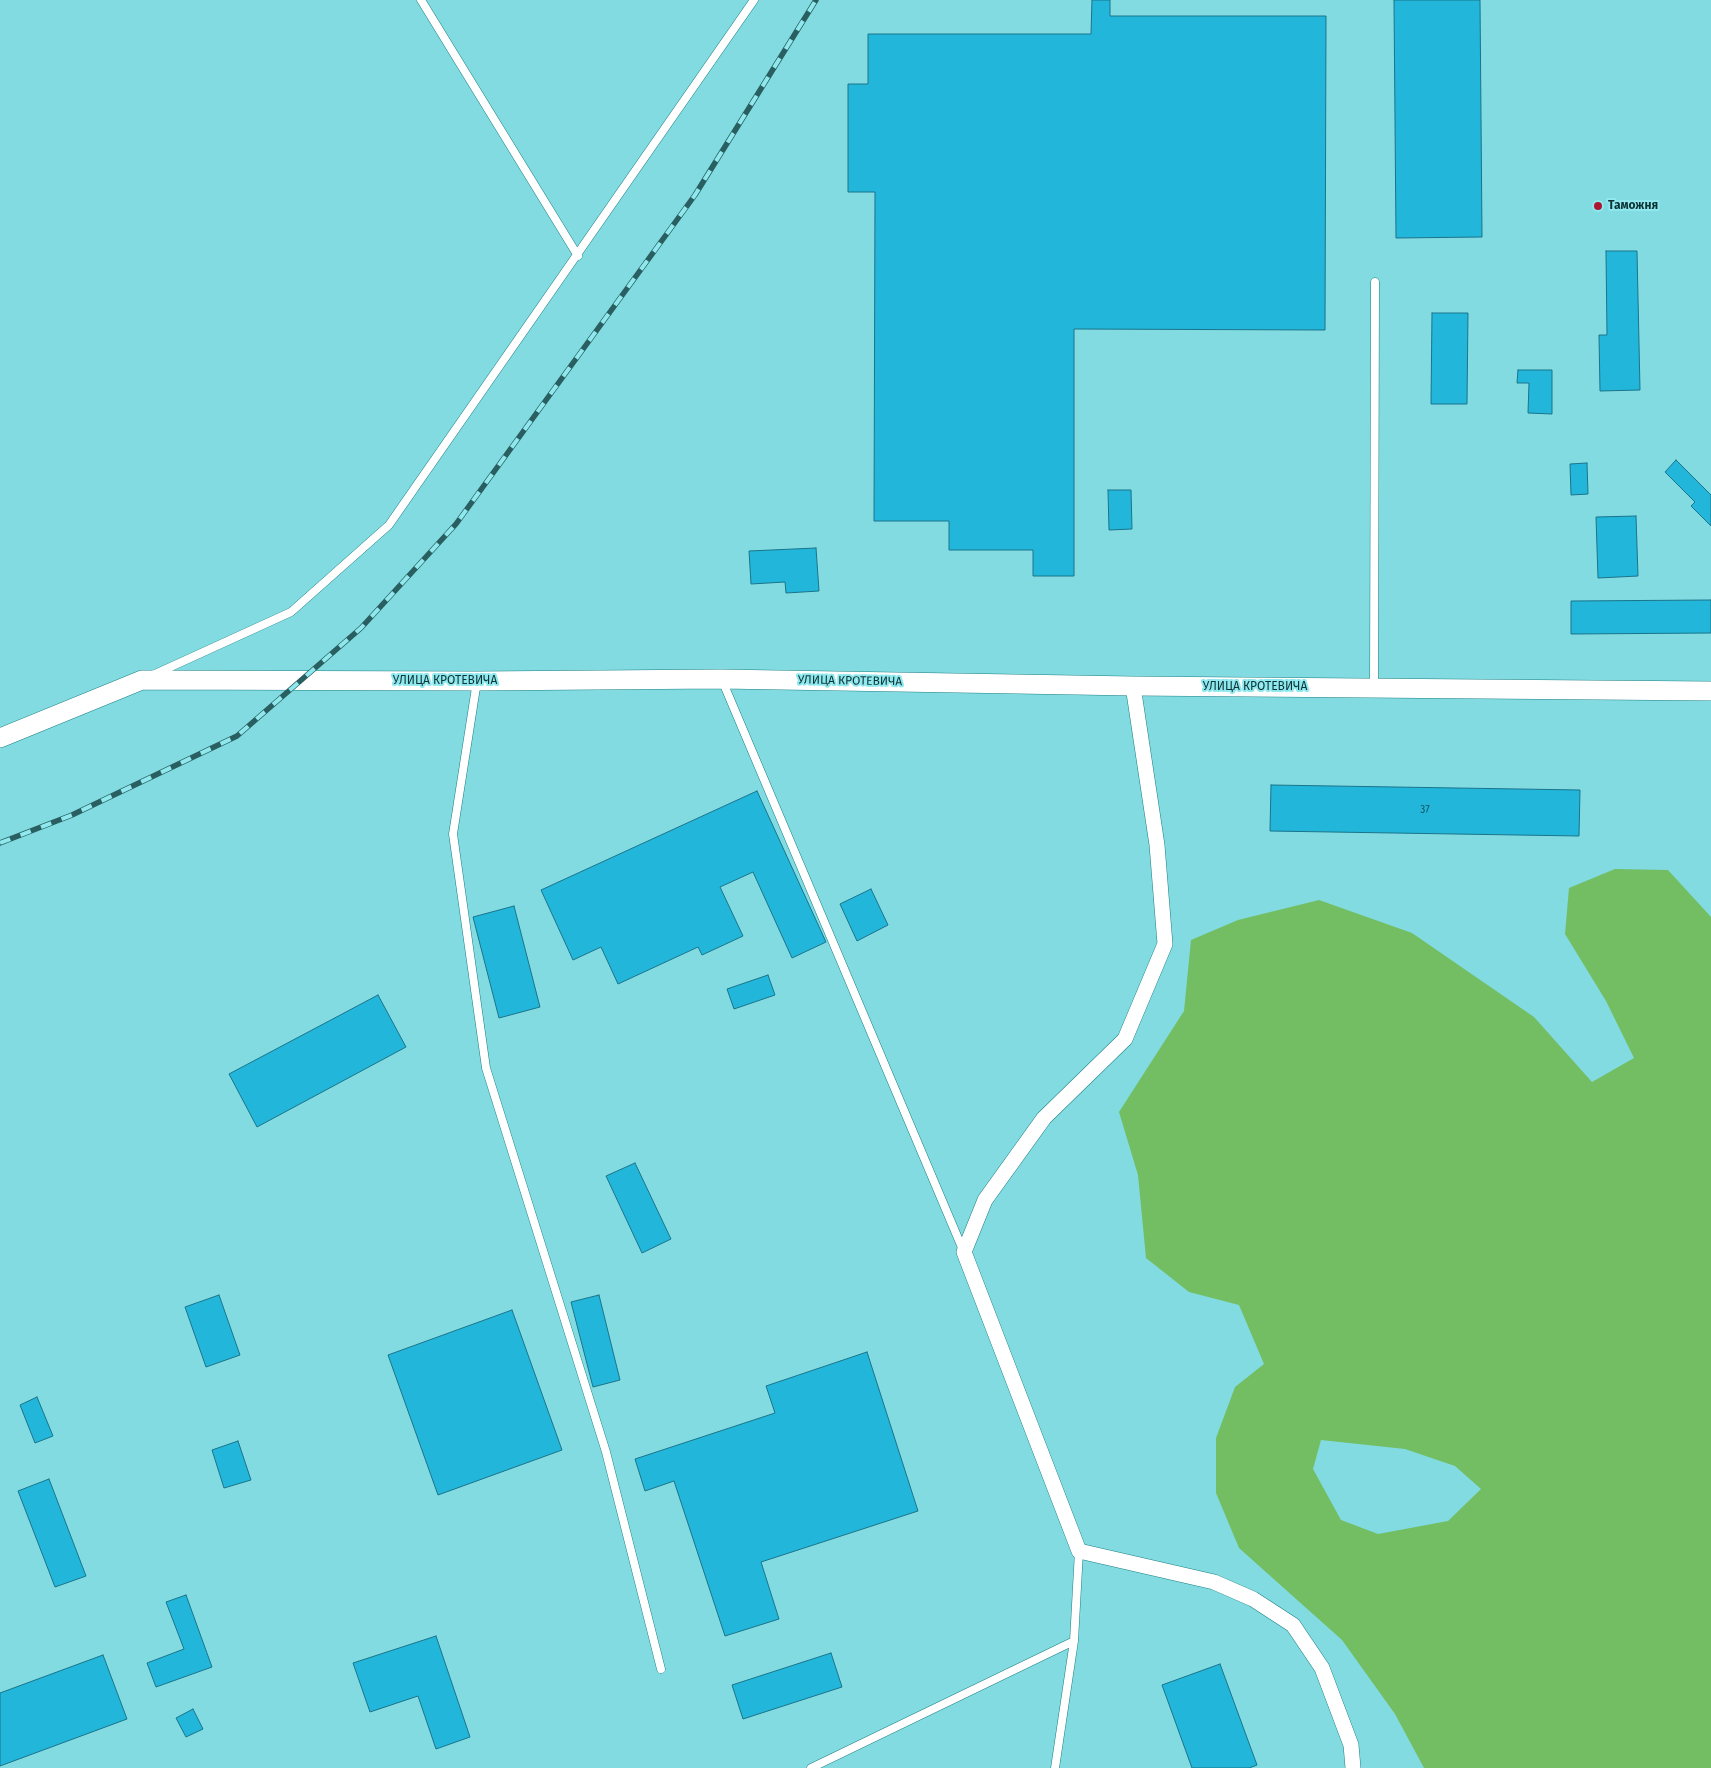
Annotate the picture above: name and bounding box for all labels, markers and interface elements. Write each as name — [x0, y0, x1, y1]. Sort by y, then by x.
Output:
place label: Таможня — [1608, 199, 1658, 213]
marker: Таможня — [1592, 200, 1604, 212]
street label: УЛИЦА КРОТЕВИЧА — [798, 673, 902, 689]
street label: УЛИЦА КРОТЕВИЧА — [393, 674, 497, 688]
street label: УЛИЦА КРОТЕВИЧА — [1203, 680, 1307, 694]
house number: 37 — [1420, 804, 1430, 816]

